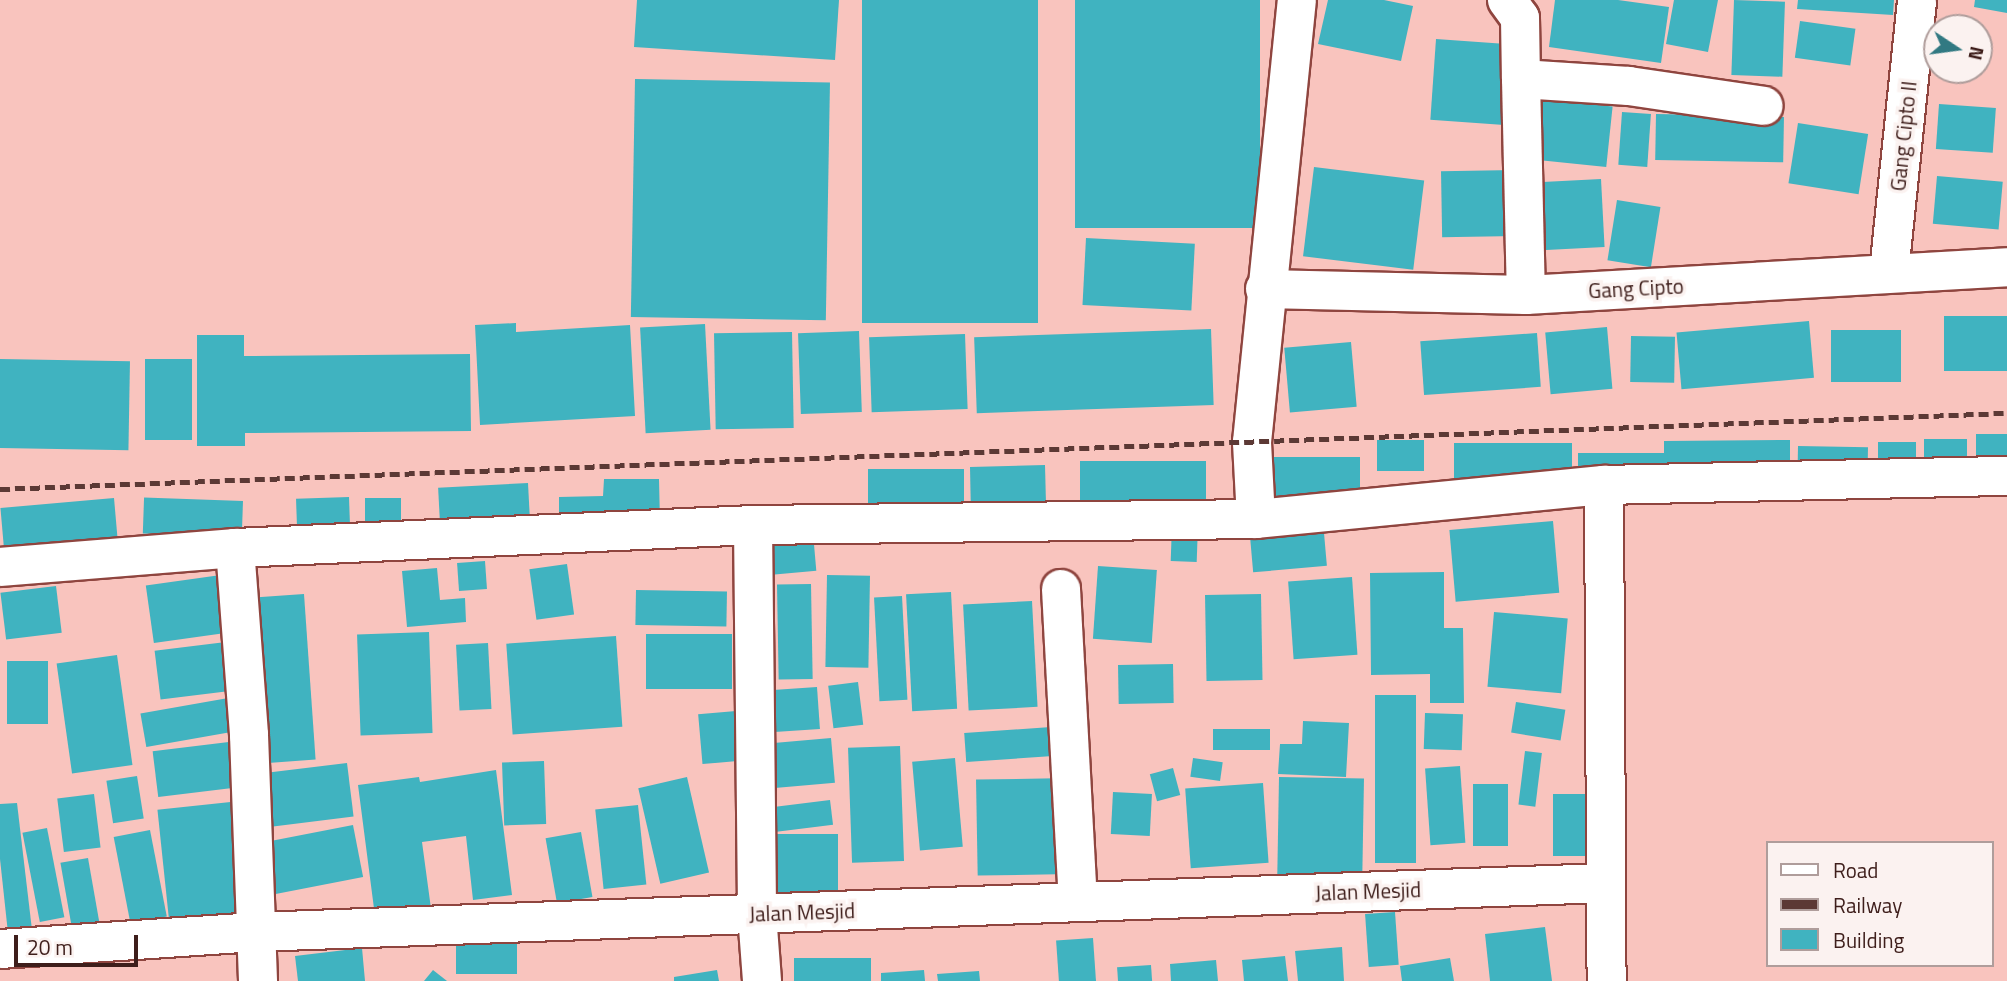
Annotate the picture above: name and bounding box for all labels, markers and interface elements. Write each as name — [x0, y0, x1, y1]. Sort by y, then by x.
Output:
north arrow — [1923, 14, 1993, 84]
text: N — [1961, 44, 1993, 63]
street label: Gang Cipto II — [1885, 80, 1921, 192]
street label: Gang Cipto — [1588, 273, 1684, 303]
legend — [1766, 841, 1993, 967]
text: Road — [1833, 854, 1878, 886]
street label: Jalan Mesjid — [1315, 877, 1421, 905]
text: Railway — [1833, 889, 1902, 921]
street label: Jalan Mesjid — [749, 898, 855, 926]
scale bar — [18, 922, 142, 966]
text: Building — [1833, 924, 1904, 956]
text: 20 m — [27, 931, 73, 963]

